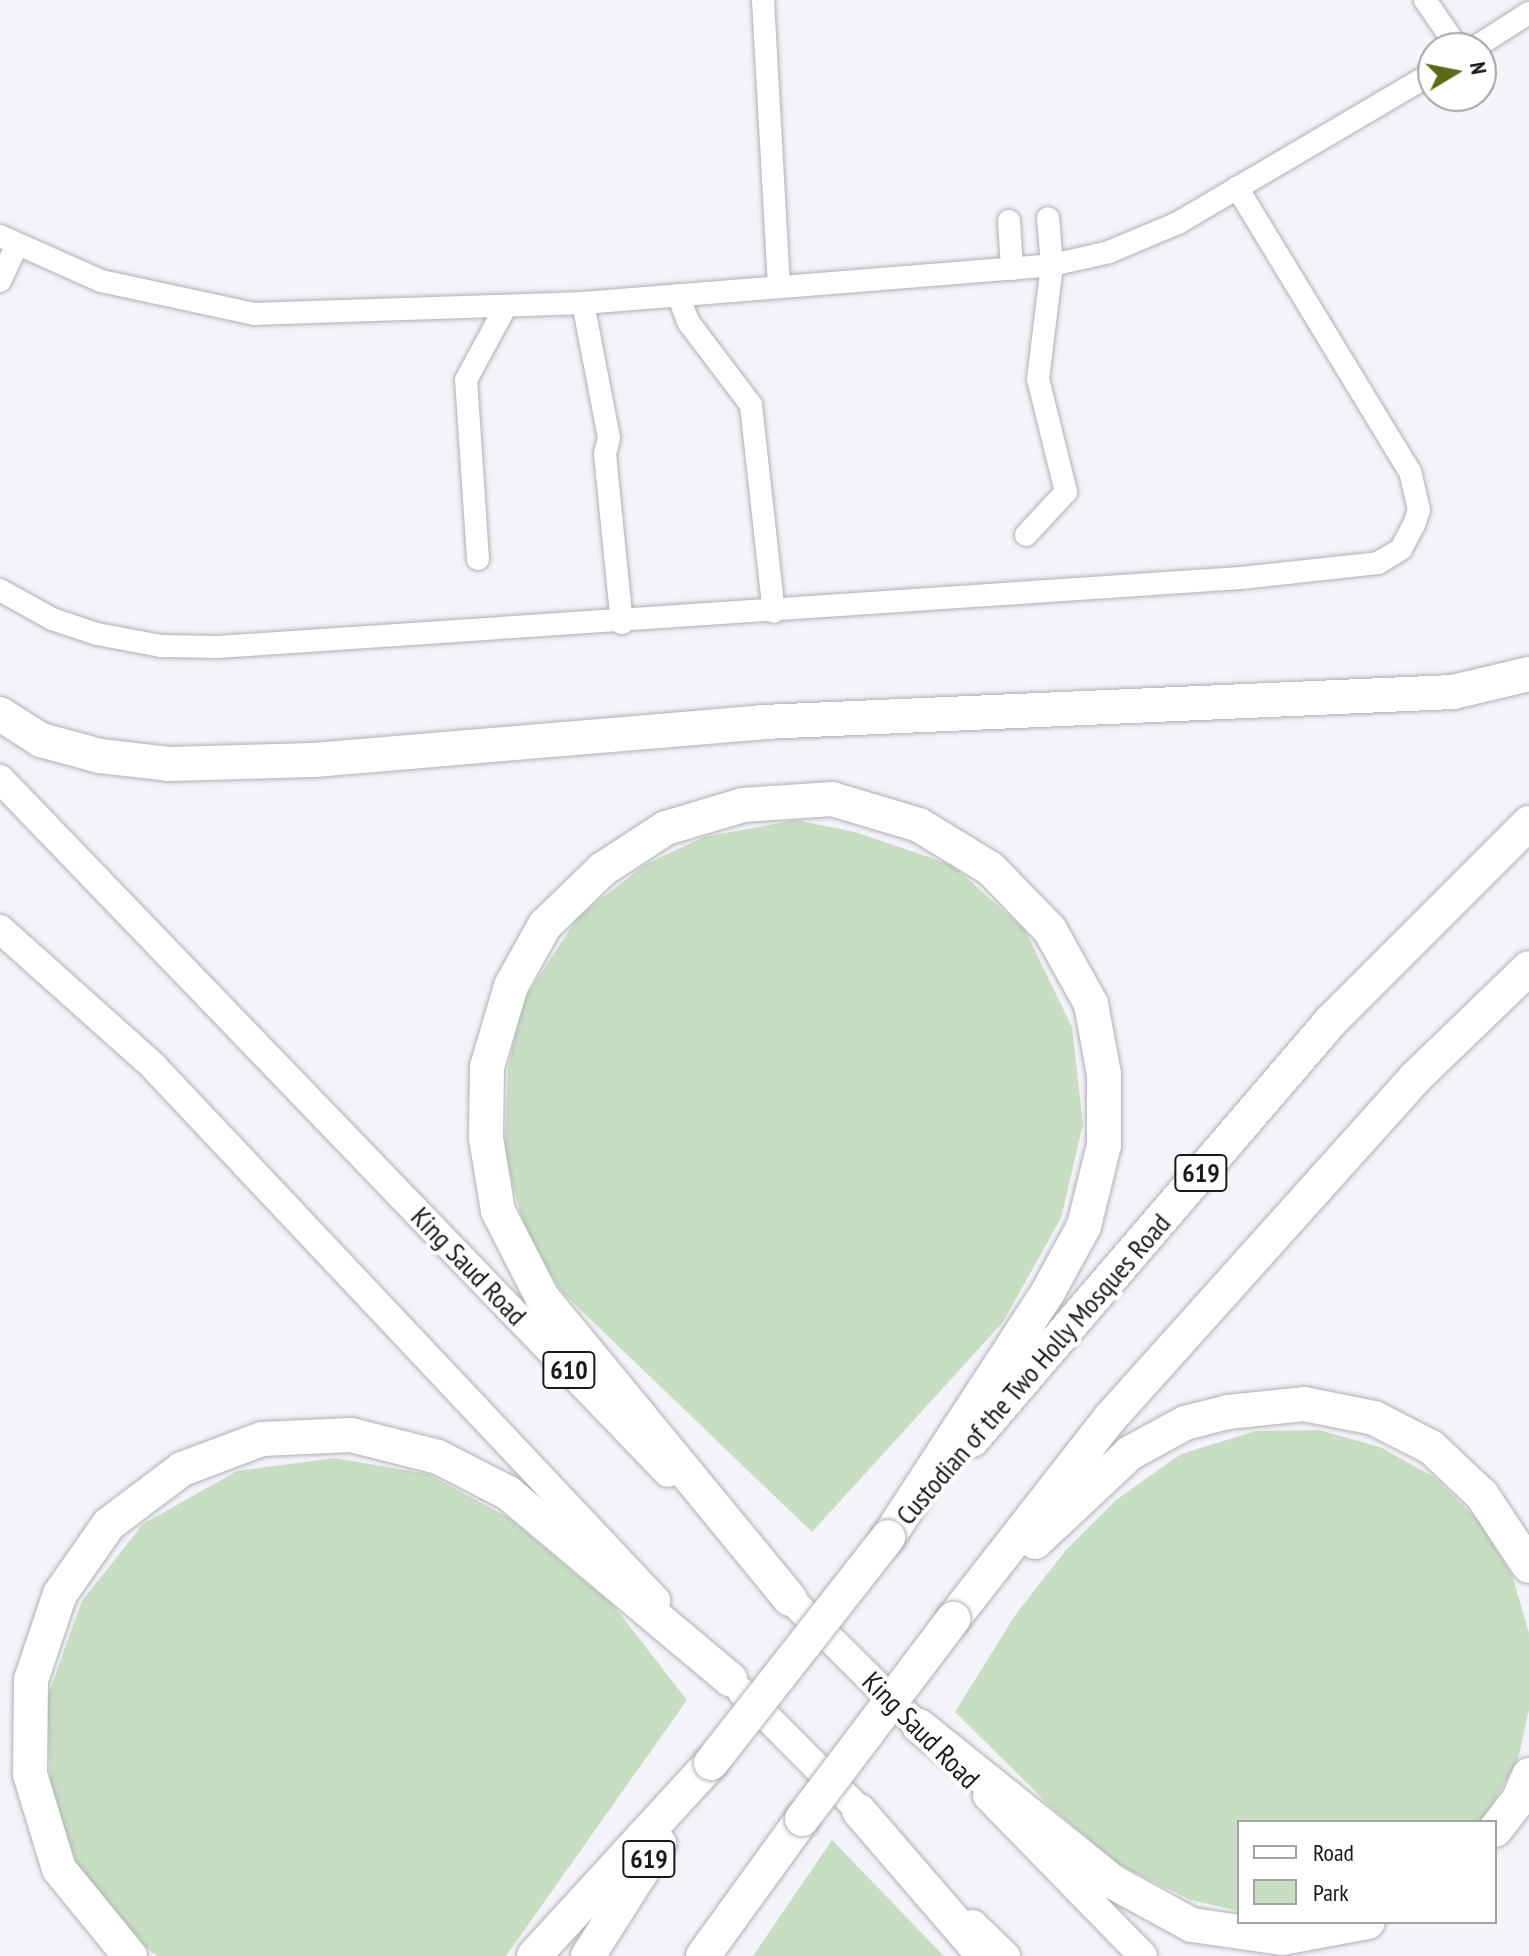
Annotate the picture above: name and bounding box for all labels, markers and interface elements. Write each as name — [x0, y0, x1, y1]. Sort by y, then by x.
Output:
north arrow — [1417, 32, 1497, 112]
text: N — [1464, 60, 1493, 76]
road number: 619 — [1173, 1151, 1229, 1195]
street label: King Saud Road — [404, 1200, 534, 1332]
street label: Custodian of the Two Holly Mosques Road — [888, 1206, 1178, 1532]
road number: 610 — [541, 1348, 597, 1392]
street label: King Saud Road — [856, 1665, 986, 1795]
legend — [1237, 1820, 1497, 1924]
road number: 619 — [621, 1837, 677, 1881]
text: Road — [1313, 1837, 1354, 1868]
text: Park — [1313, 1877, 1349, 1908]

